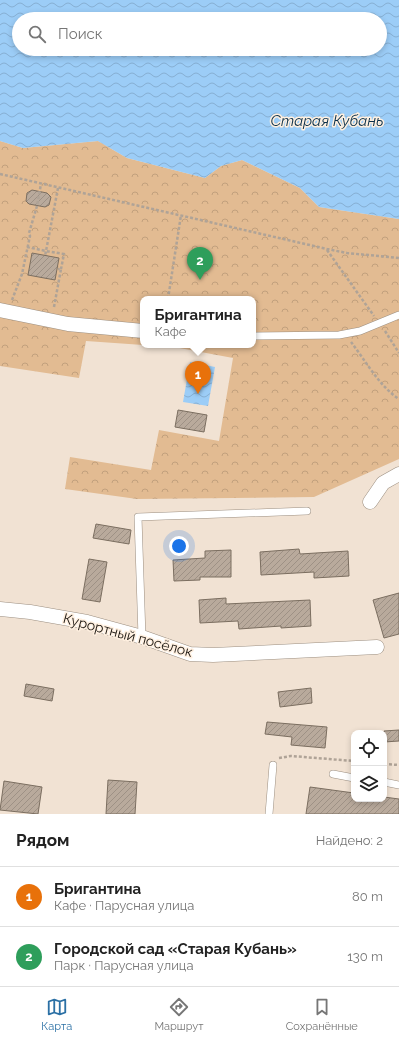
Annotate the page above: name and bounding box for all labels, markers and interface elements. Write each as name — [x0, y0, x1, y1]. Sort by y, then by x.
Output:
search box — [12, 12, 387, 56]
icon: search — [26, 23, 48, 45]
text: Поиск — [58, 25, 103, 43]
water label: Старая Кубань — [270, 112, 384, 130]
pin: 2 — [187, 247, 213, 280]
popup — [140, 296, 256, 348]
text: Бригантина — [154, 306, 242, 324]
text: Кафе — [154, 324, 187, 339]
pin: 1 — [185, 361, 211, 394]
your location — [169, 536, 189, 556]
street label: Курортный посёлок — [61, 610, 195, 660]
map controls — [351, 730, 387, 802]
button: locate — [351, 730, 387, 766]
button: layers — [351, 766, 387, 802]
text: Рядом — [16, 830, 69, 850]
text: Найдено: 2 — [316, 833, 383, 848]
text: Бригантина — [54, 880, 141, 898]
text: 1 — [26, 889, 32, 904]
text: 80 m — [352, 889, 383, 904]
text: Кафе · Парусная улица — [54, 898, 194, 913]
text: Городской сад «Старая Кубань» — [54, 940, 297, 958]
text: 2 — [25, 949, 33, 964]
text: 130 m — [347, 949, 383, 964]
text: Парк · Парусная улица — [54, 958, 193, 973]
tab: Карта — [41, 996, 72, 1033]
tab: Маршрут — [154, 996, 203, 1033]
tab: Сохранённые — [286, 996, 358, 1033]

